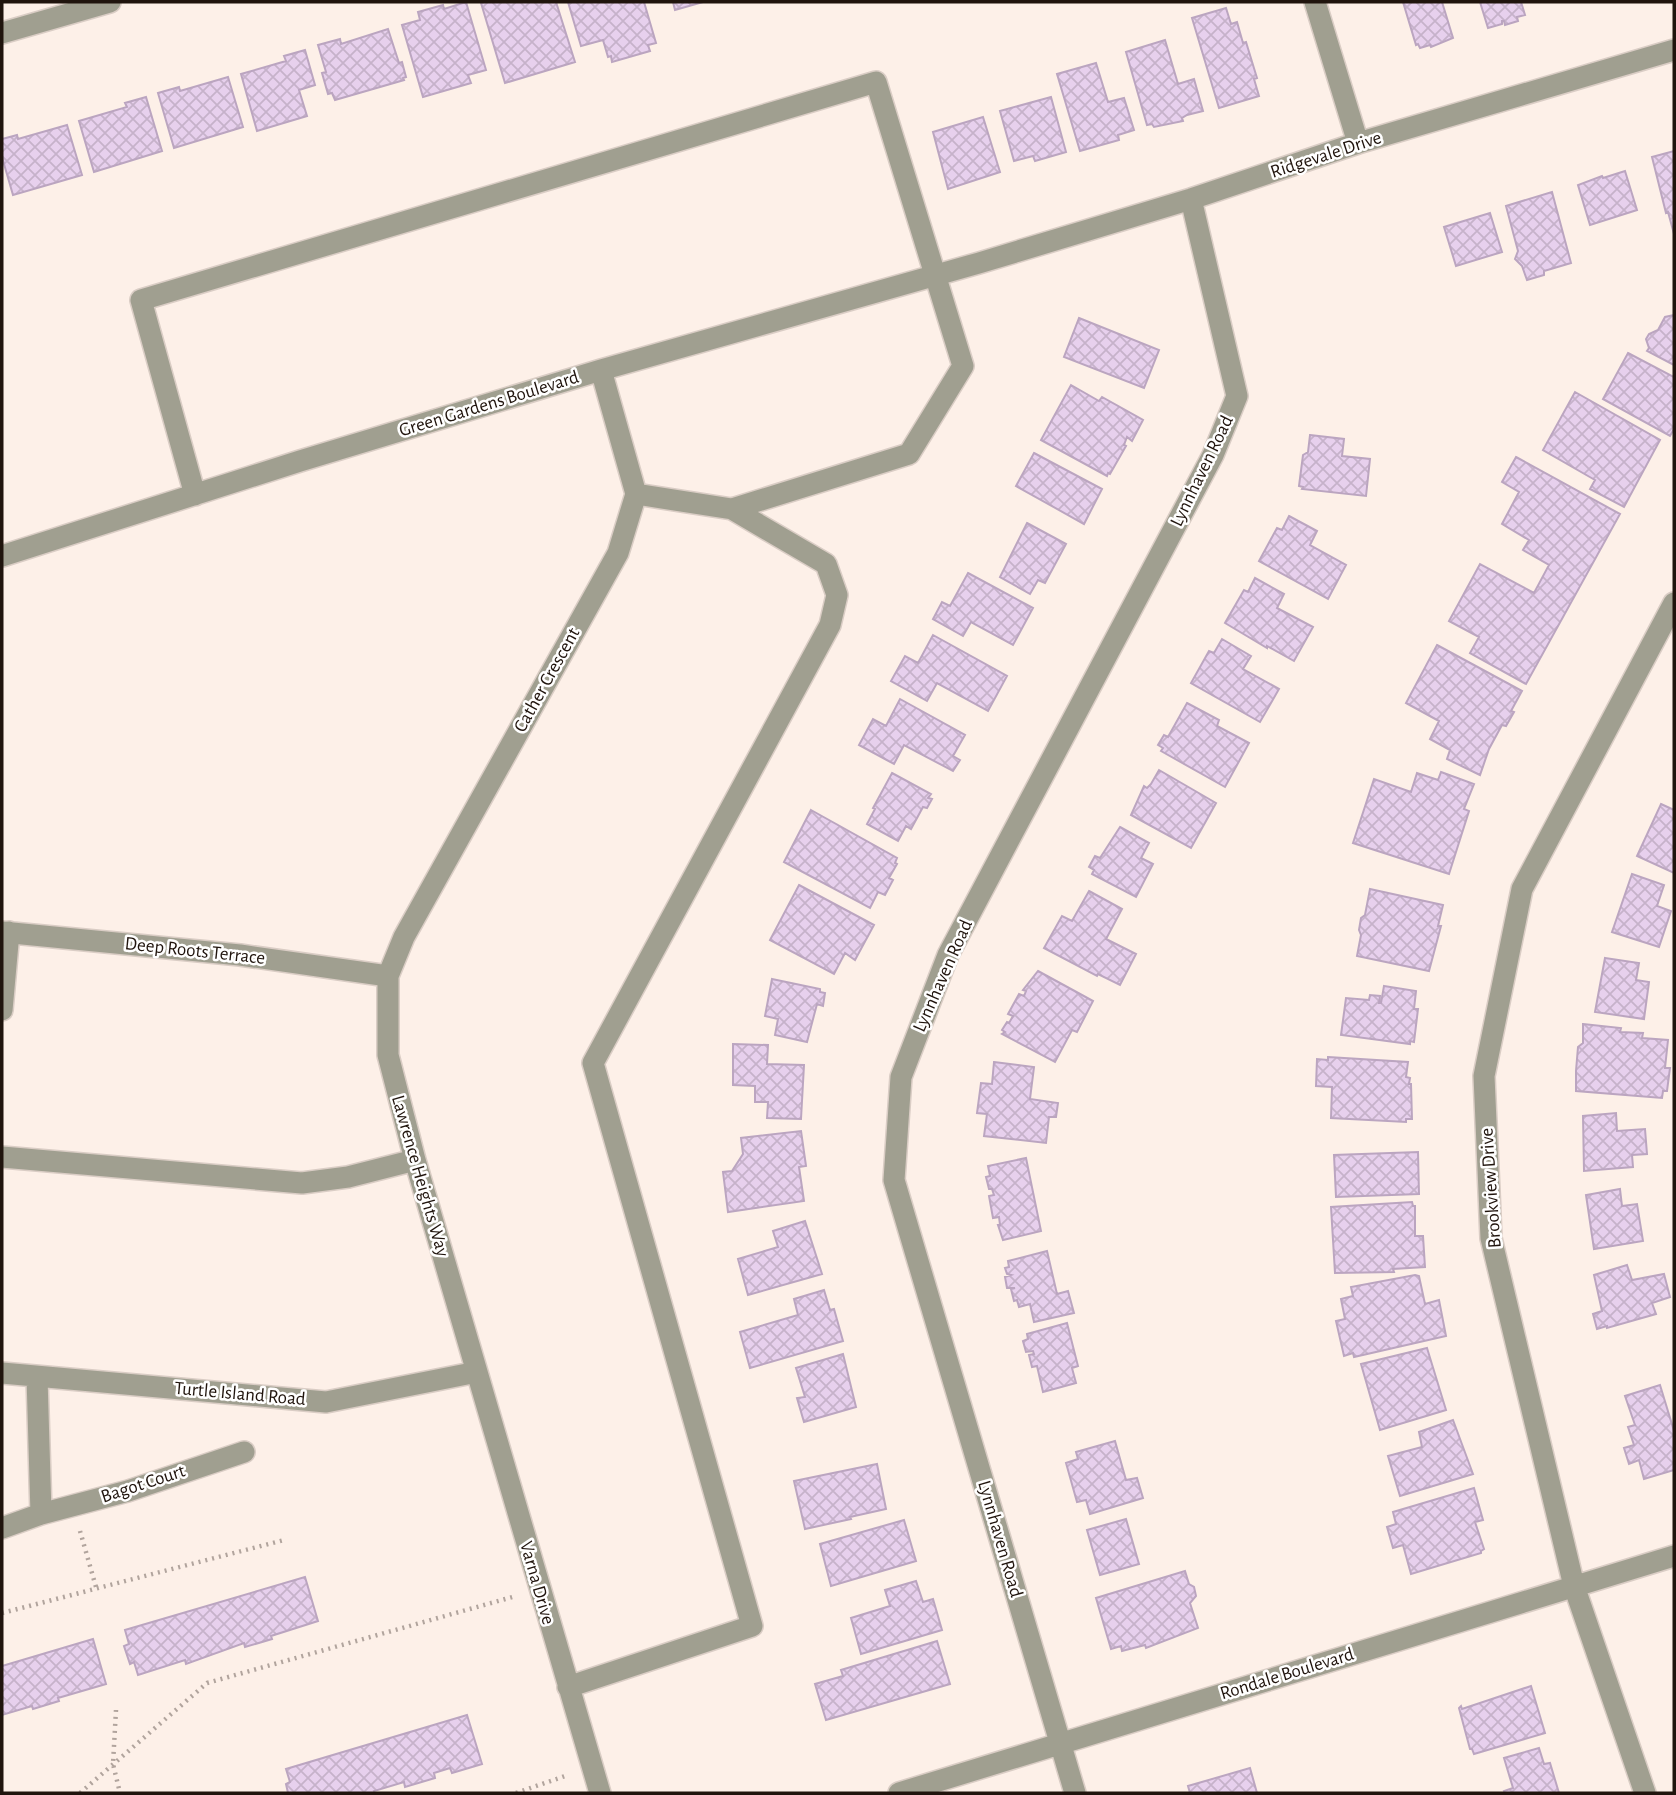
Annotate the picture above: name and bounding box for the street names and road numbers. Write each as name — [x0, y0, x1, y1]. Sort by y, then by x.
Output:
street label: Ridgevale Drive — [1268, 128, 1384, 182]
street label: Green Gardens Boulevard — [397, 368, 581, 440]
street label: Lynnhaven Road — [1167, 412, 1237, 529]
street label: Cather Crescent — [511, 625, 583, 735]
street label: Lynnhaven Road — [910, 917, 976, 1035]
street label: Deep Roots Terrace — [124, 934, 266, 968]
street label: Lawrence Heights Way — [388, 1093, 452, 1259]
street label: Brookview Drive — [1477, 1127, 1505, 1249]
street label: Turtle Island Road — [174, 1379, 307, 1409]
street label: Bagot Court — [99, 1461, 187, 1507]
street label: Lynnhaven Road — [974, 1478, 1026, 1600]
street label: Varna Drive — [516, 1539, 558, 1627]
street label: Rondale Boulevard — [1218, 1645, 1356, 1703]

